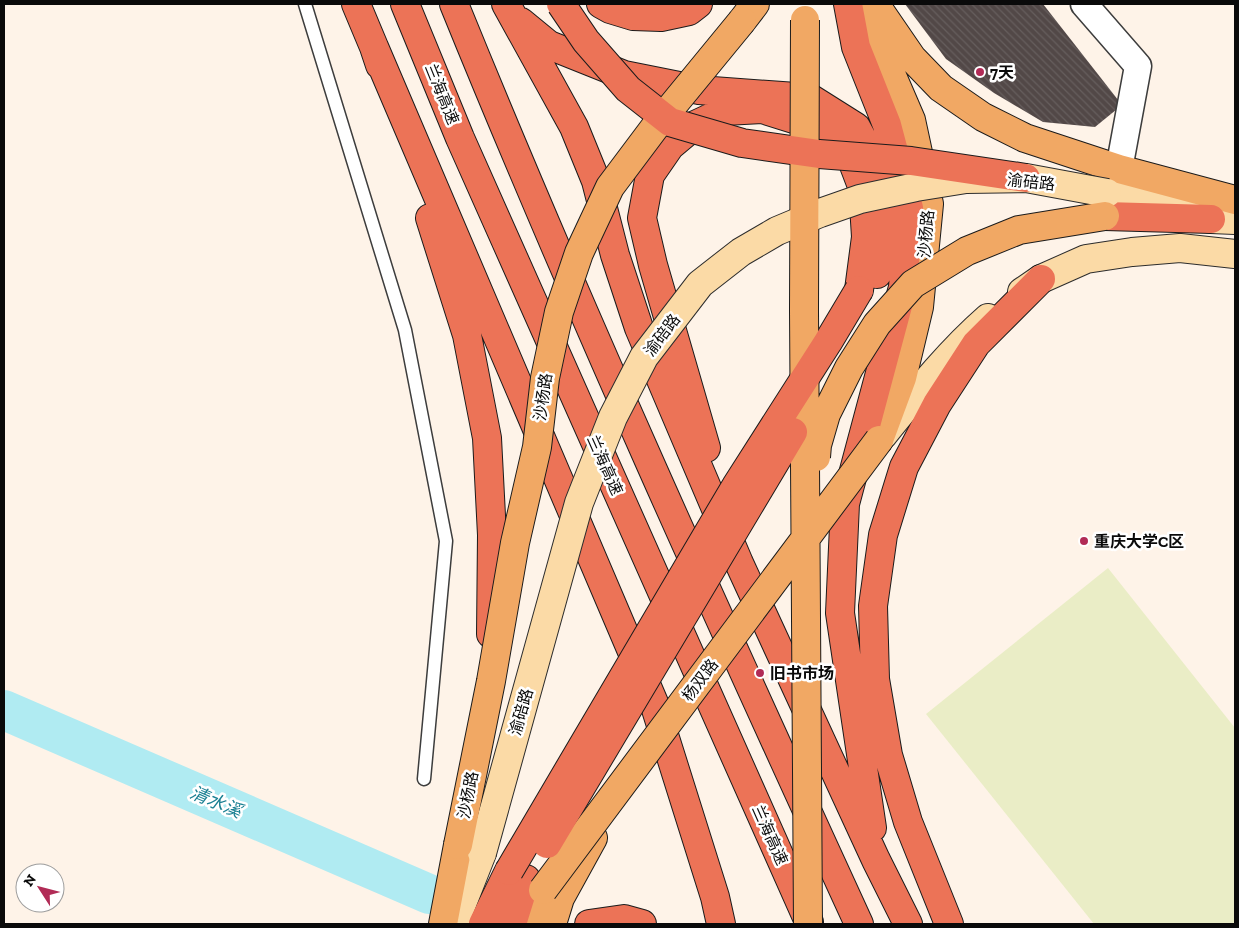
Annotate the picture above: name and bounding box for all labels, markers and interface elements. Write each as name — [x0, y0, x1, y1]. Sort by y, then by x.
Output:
street label: 兰海高速 — [421, 61, 463, 127]
place label: 7天 — [990, 63, 1014, 82]
marker: 7天 — [974, 66, 986, 78]
street label: 渝碚路 — [1006, 170, 1056, 194]
street label: 沙杨路 — [914, 209, 938, 259]
street label: 渝碚路 — [640, 310, 684, 360]
street label: 沙杨路 — [530, 372, 556, 422]
street label: 兰海高速 — [583, 432, 627, 498]
place label: 重庆大学C区 — [1094, 532, 1184, 551]
marker: 重庆大学C区 — [1078, 535, 1090, 547]
street label: 杨双路 — [678, 655, 722, 705]
place label: 旧书市场 — [770, 664, 834, 683]
marker: 旧书市场 — [754, 667, 766, 679]
street label: 渝碚路 — [505, 686, 537, 738]
street label: 沙杨路 — [454, 770, 482, 820]
water label: 清水溪 — [187, 781, 247, 823]
street label: 兰海高速 — [748, 802, 792, 868]
north arrow — [15, 863, 65, 913]
text: N — [20, 871, 40, 890]

